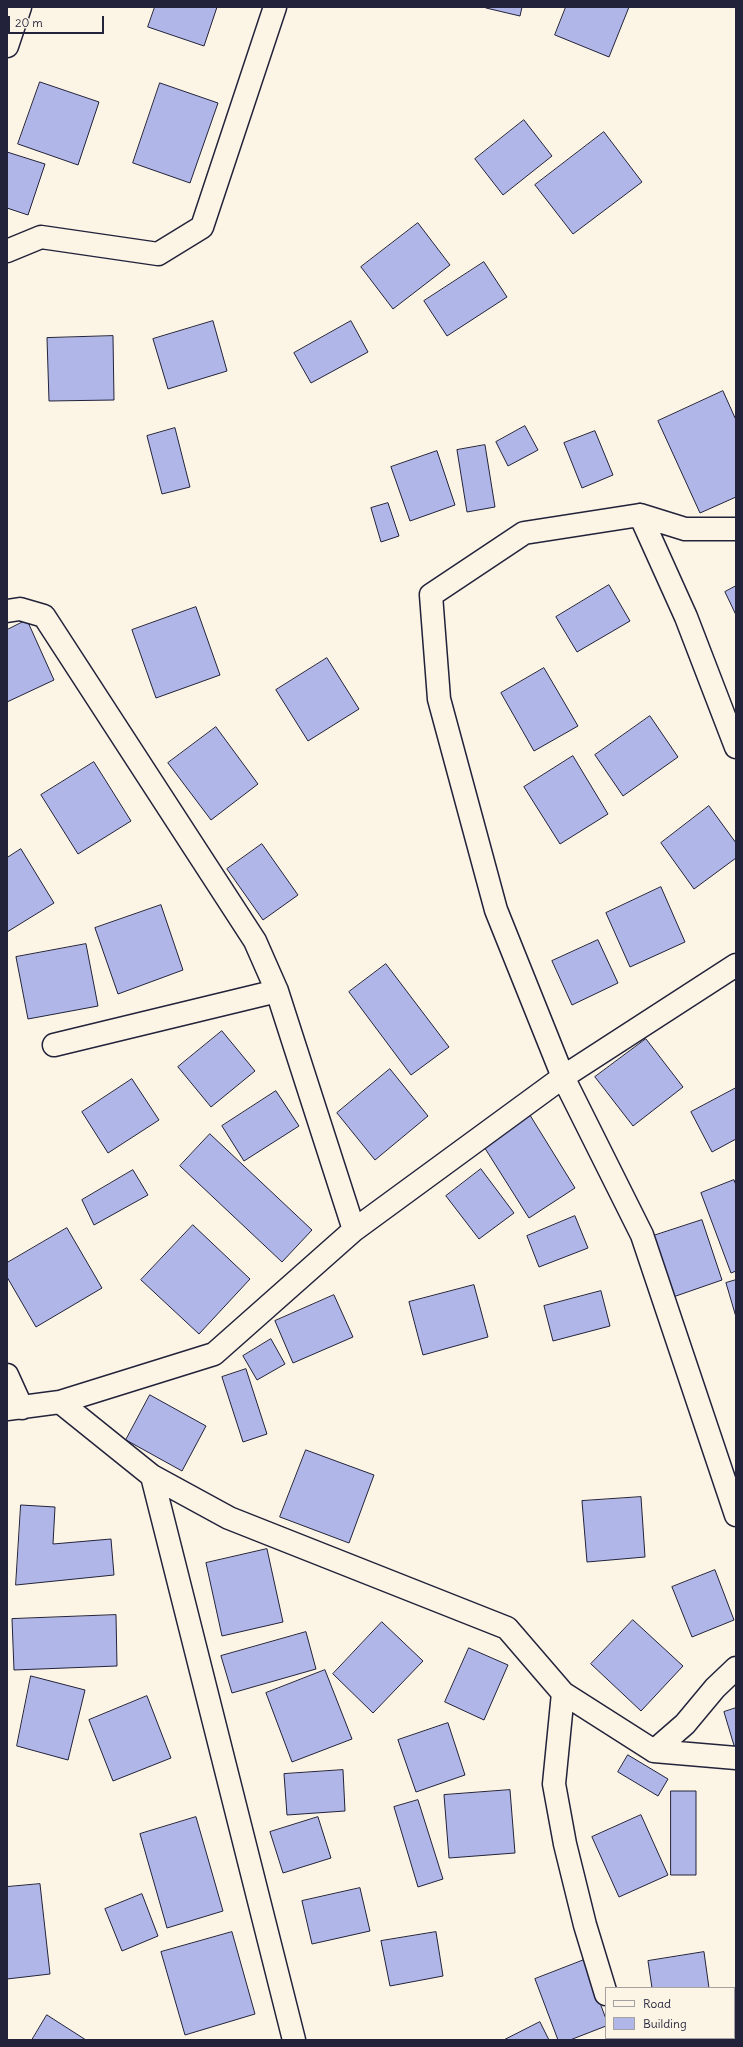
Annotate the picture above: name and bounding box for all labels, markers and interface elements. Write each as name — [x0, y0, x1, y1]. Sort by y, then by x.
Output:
scale bar — [10, 8, 106, 34]
text: 20 m — [15, 15, 43, 30]
legend — [605, 1987, 735, 2039]
text: Road — [643, 1996, 671, 2011]
text: Building — [643, 2016, 687, 2031]

